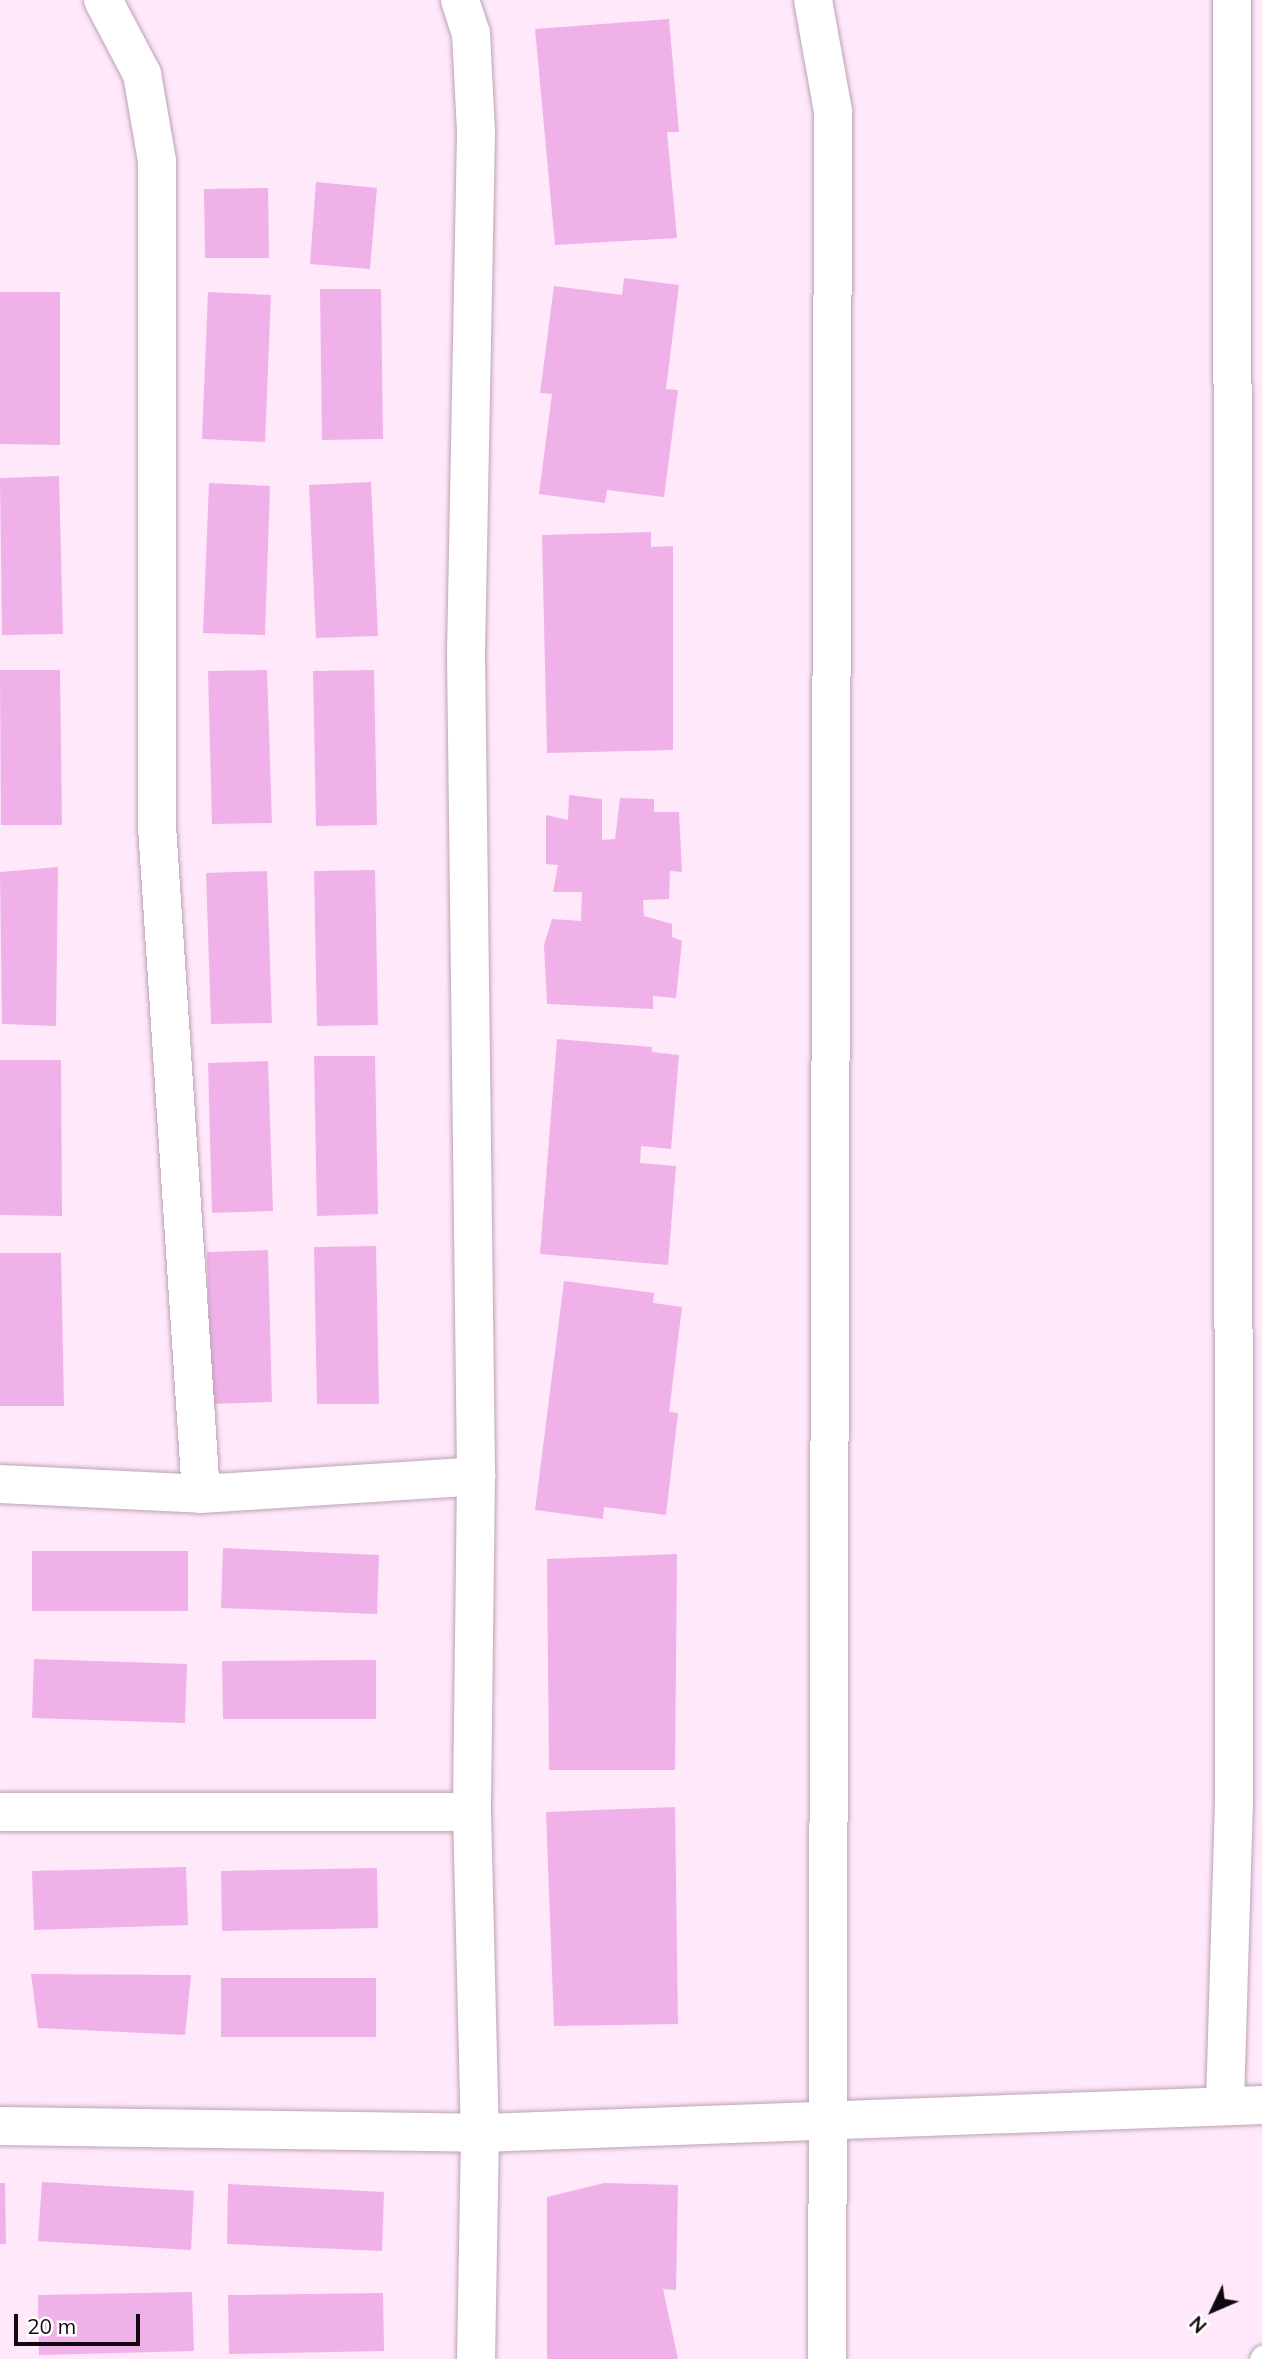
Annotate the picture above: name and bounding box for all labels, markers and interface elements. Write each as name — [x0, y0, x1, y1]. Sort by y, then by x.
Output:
north arrow — [1178, 2275, 1248, 2345]
scale bar — [18, 2300, 144, 2344]
text: N — [1184, 2311, 1212, 2338]
text: 20 m — [27, 2313, 76, 2339]

